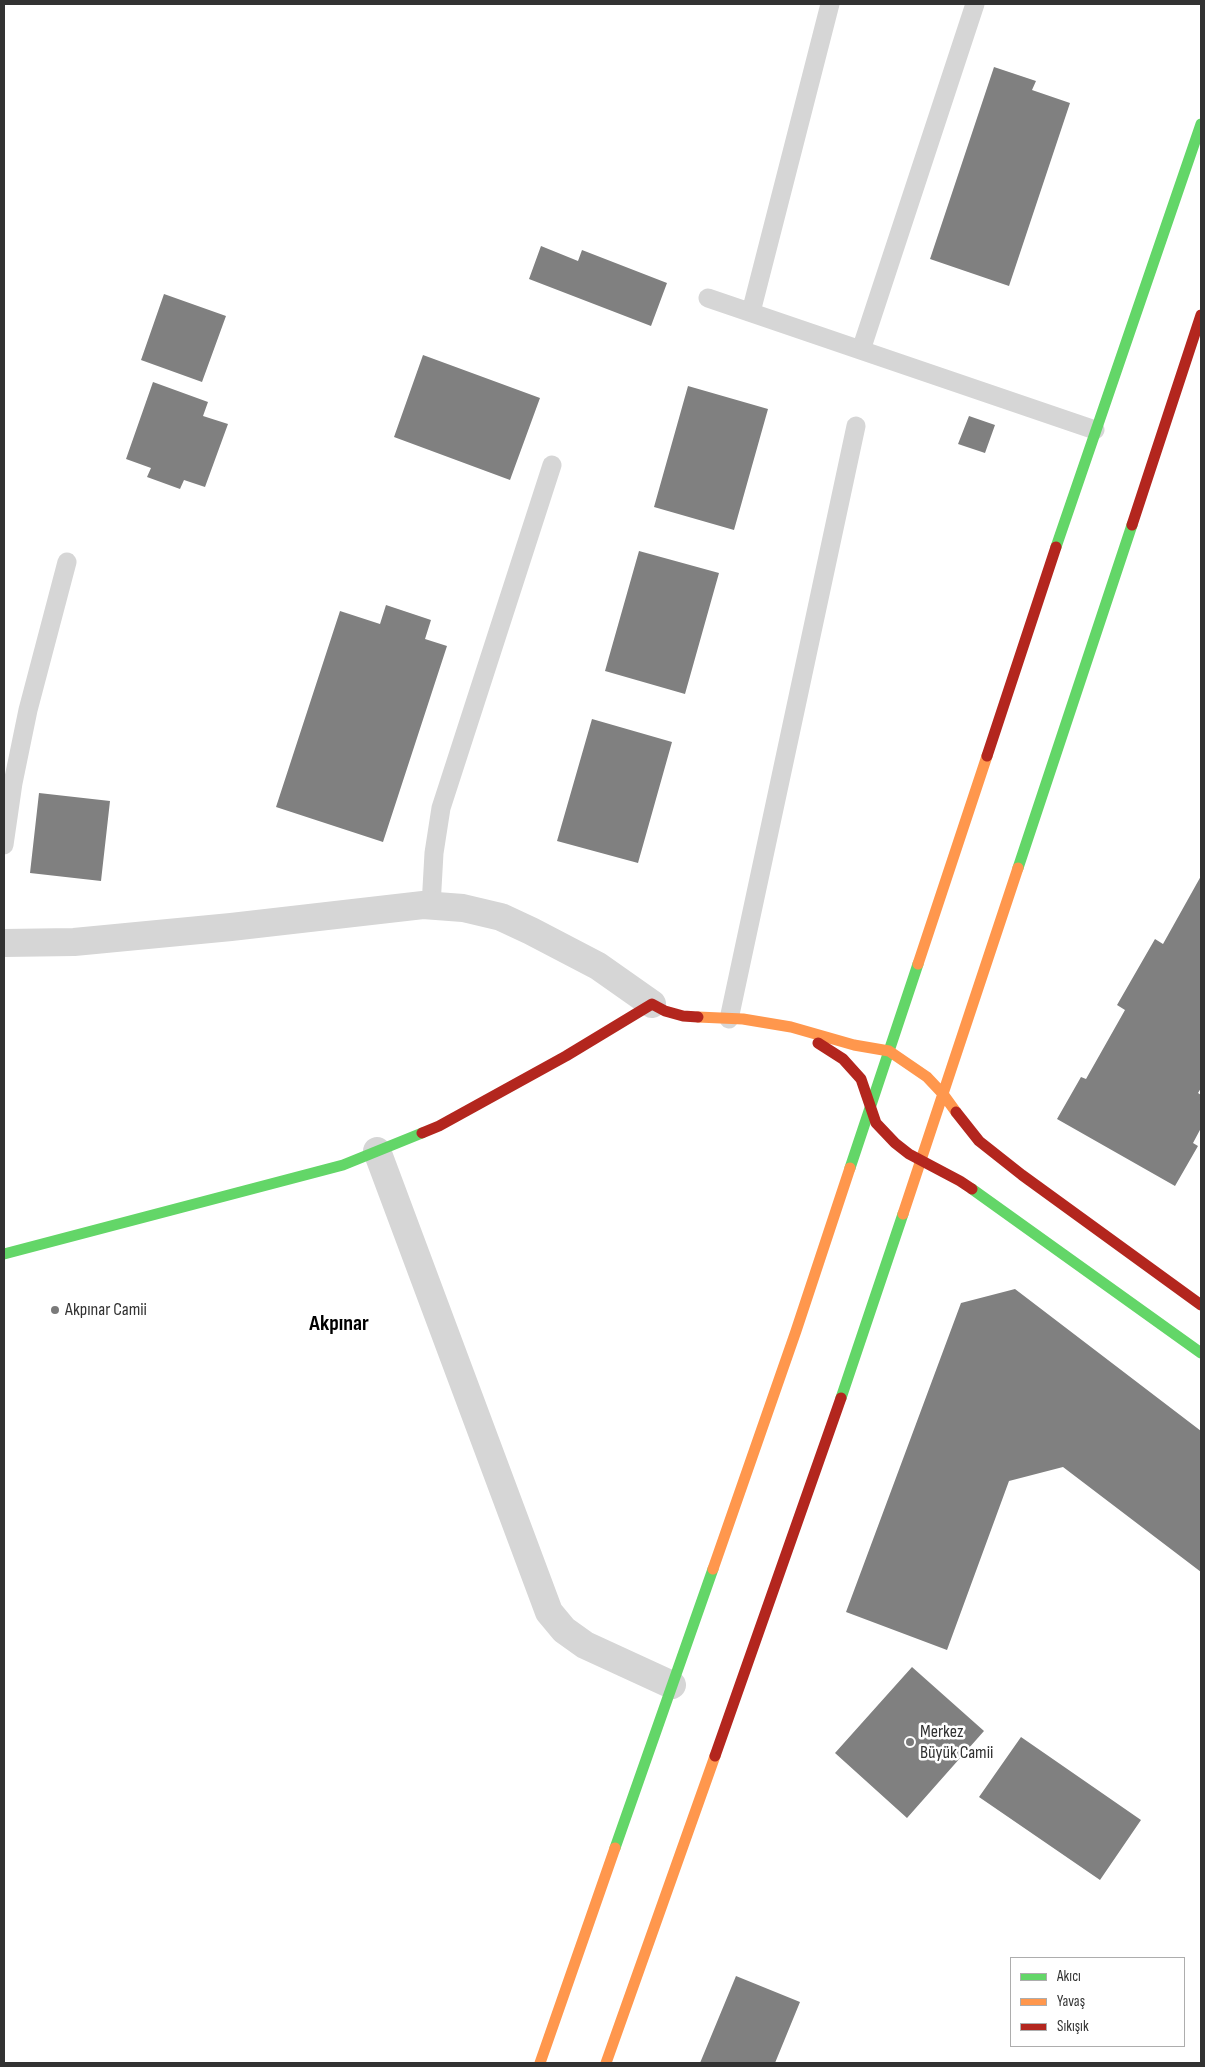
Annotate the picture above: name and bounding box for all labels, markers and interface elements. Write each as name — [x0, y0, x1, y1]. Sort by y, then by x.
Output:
place label: Akpınar Camii — [65, 1299, 147, 1321]
marker: Akpınar Camii — [49, 1304, 61, 1316]
district label: Akpınar — [309, 1311, 369, 1337]
place label: Merkez Büyük Camii — [920, 1721, 993, 1764]
marker: Merkez Büyük Camii — [904, 1736, 916, 1748]
legend — [1010, 1957, 1185, 2047]
text: Akıcı — [1057, 1967, 1081, 1986]
text: Yavaş — [1057, 1992, 1085, 2011]
text: Sıkışık — [1057, 2017, 1089, 2036]

